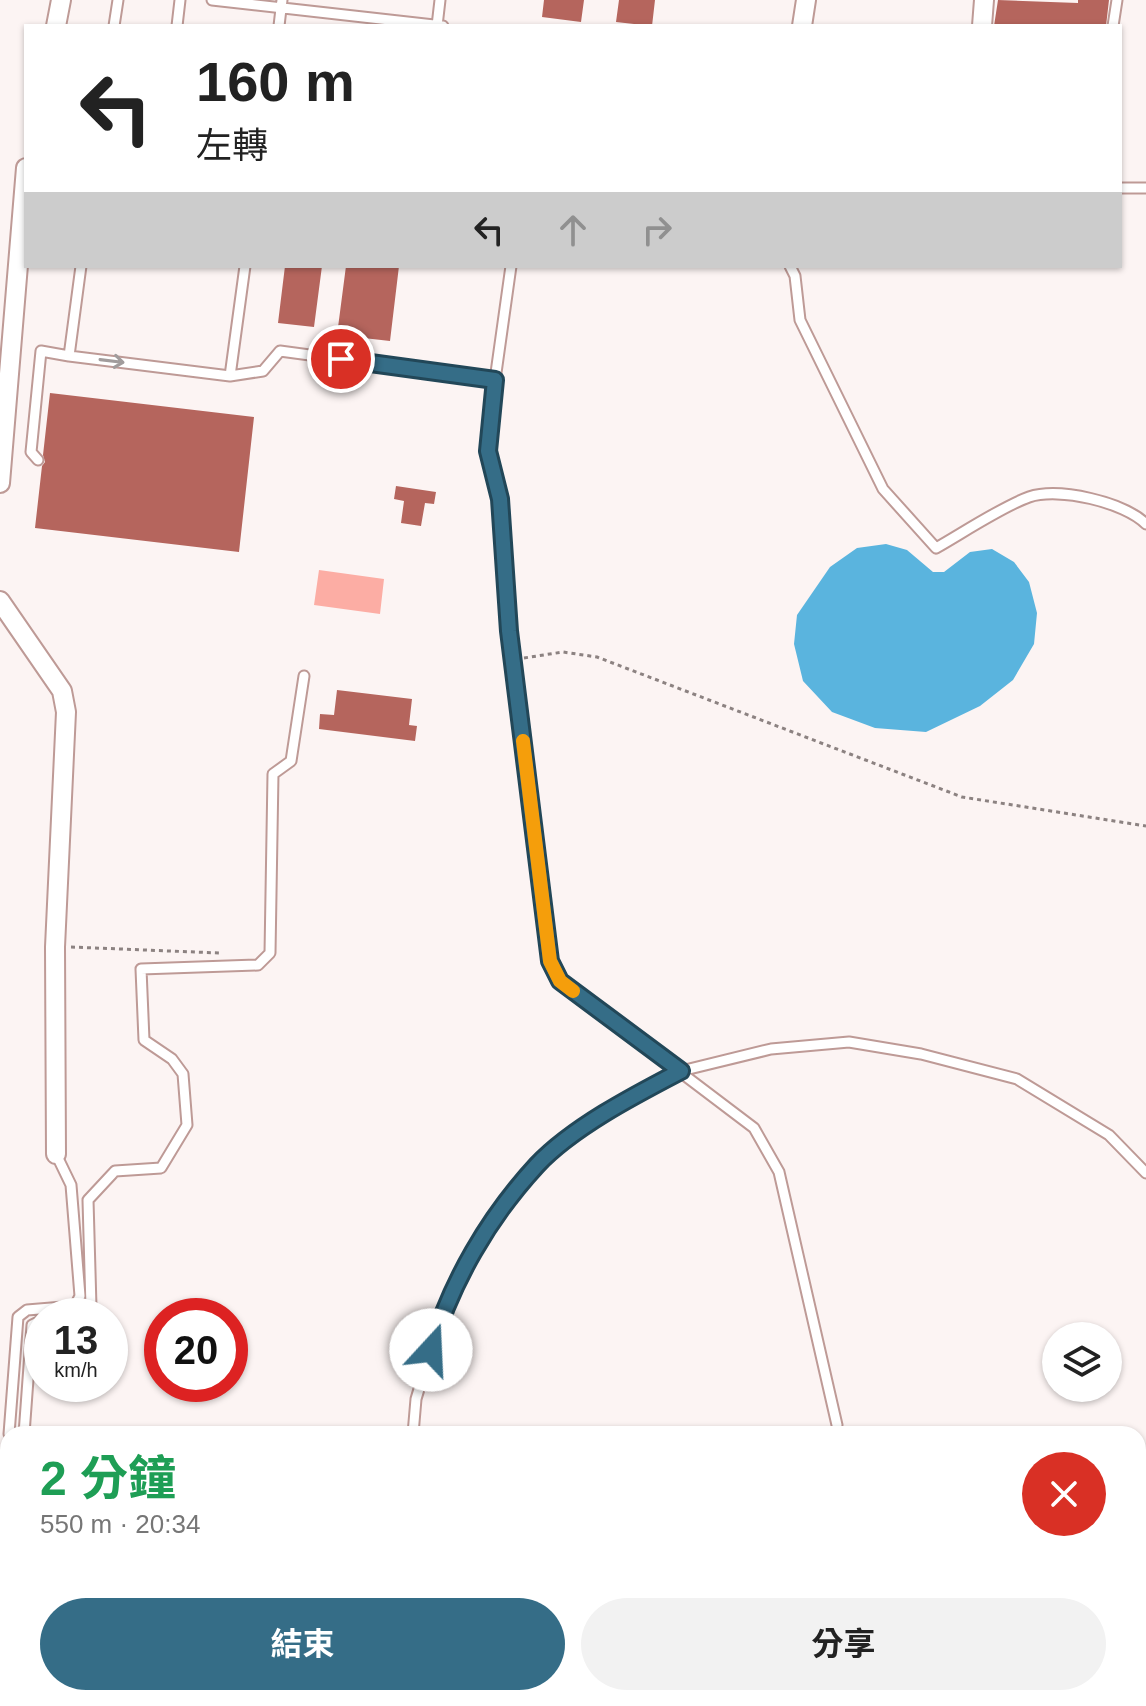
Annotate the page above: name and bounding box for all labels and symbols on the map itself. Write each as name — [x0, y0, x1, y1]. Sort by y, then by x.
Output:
pin — [307, 325, 375, 393]
one-way arrow — [99, 354, 124, 369]
speed limit sign: 20 — [144, 1298, 248, 1402]
position arrow — [389, 1308, 473, 1392]

